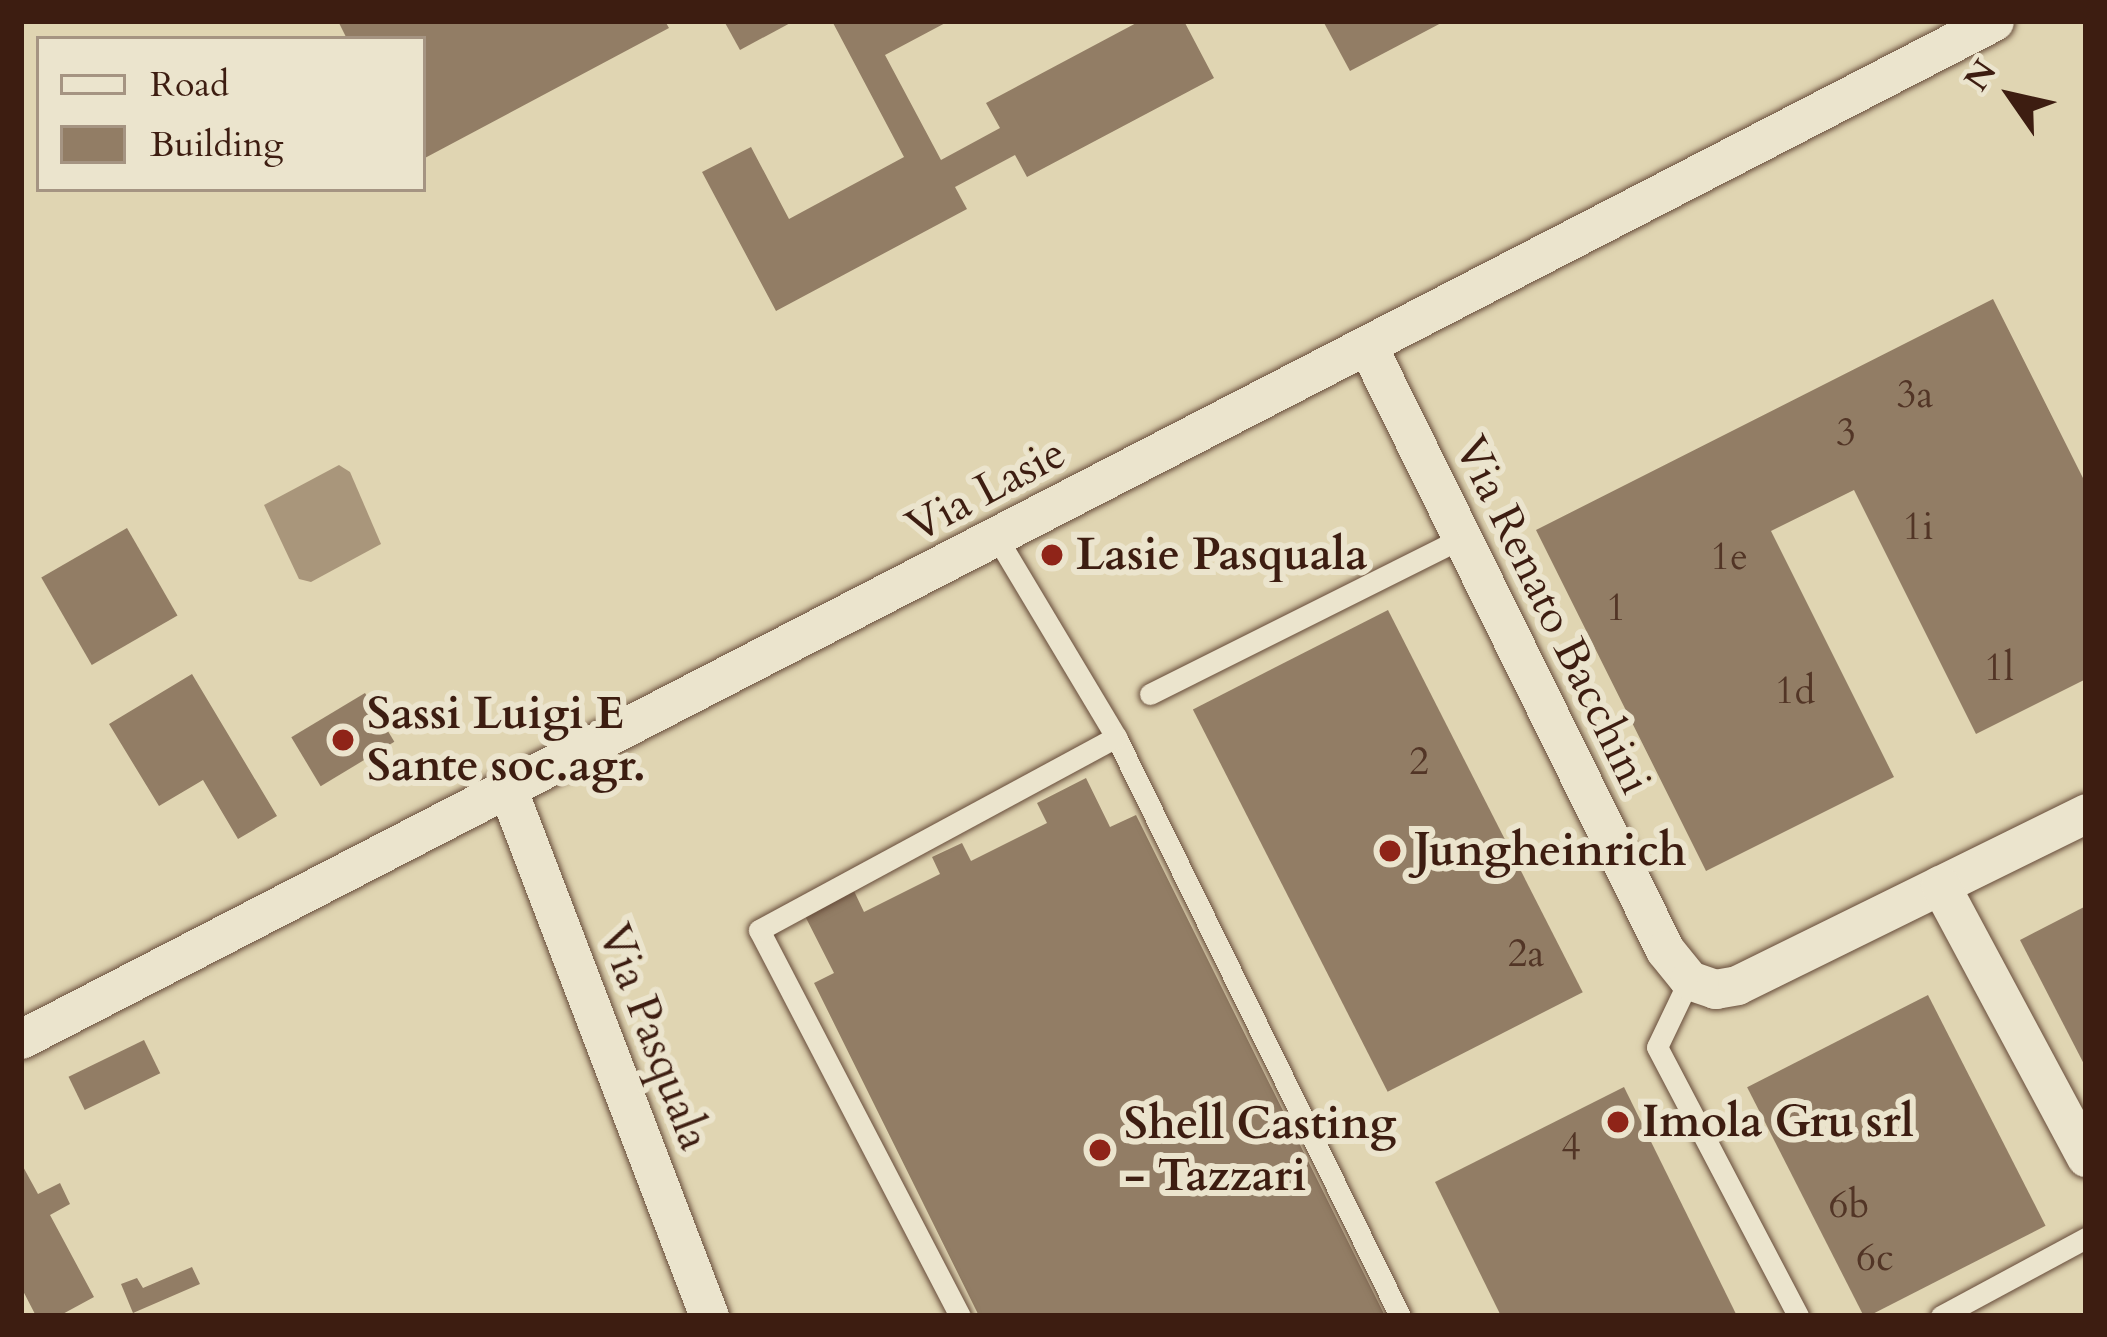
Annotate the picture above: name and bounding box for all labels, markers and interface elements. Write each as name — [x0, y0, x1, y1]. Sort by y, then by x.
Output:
legend — [36, 36, 426, 192]
north arrow — [1951, 36, 2071, 156]
text: N — [1954, 51, 2007, 100]
text: Road — [150, 60, 229, 109]
text: Building — [150, 120, 283, 169]
house number: 3a — [1897, 372, 1933, 418]
house number: 3 — [1836, 410, 1856, 456]
street label: Via Lasie — [897, 426, 1075, 554]
street label: Via Renato Bacchini — [1443, 427, 1663, 803]
house number: 1i — [1903, 504, 1933, 550]
place label: Lasie Pasquala — [1076, 528, 1367, 582]
house number: 1e — [1710, 534, 1748, 580]
marker: Lasie Pasquala — [1039, 542, 1065, 568]
house number: 1 — [1606, 585, 1626, 631]
house number: 1l — [1984, 645, 2014, 691]
house number: 1d — [1775, 668, 1815, 714]
place label: Sassi Luigi E Sante soc.agr. — [367, 687, 646, 793]
marker: Sassi Luigi E Sante soc.agr. — [330, 727, 356, 753]
house number: 2 — [1409, 739, 1429, 785]
place label: Jungheinrich — [1414, 824, 1687, 878]
marker: Jungheinrich — [1377, 838, 1403, 864]
street label: Via Pasquala — [586, 916, 722, 1158]
house number: 2a — [1508, 931, 1544, 977]
place label: Imola Gru srl — [1642, 1095, 1914, 1149]
place label: Shell Casting - Tazzari — [1124, 1097, 1396, 1203]
marker: Imola Gru srl — [1605, 1109, 1631, 1135]
house number: 4 — [1561, 1124, 1581, 1170]
marker: Shell Casting - Tazzari — [1087, 1137, 1113, 1163]
house number: 6b — [1829, 1182, 1869, 1228]
house number: 6c — [1856, 1235, 1894, 1281]

